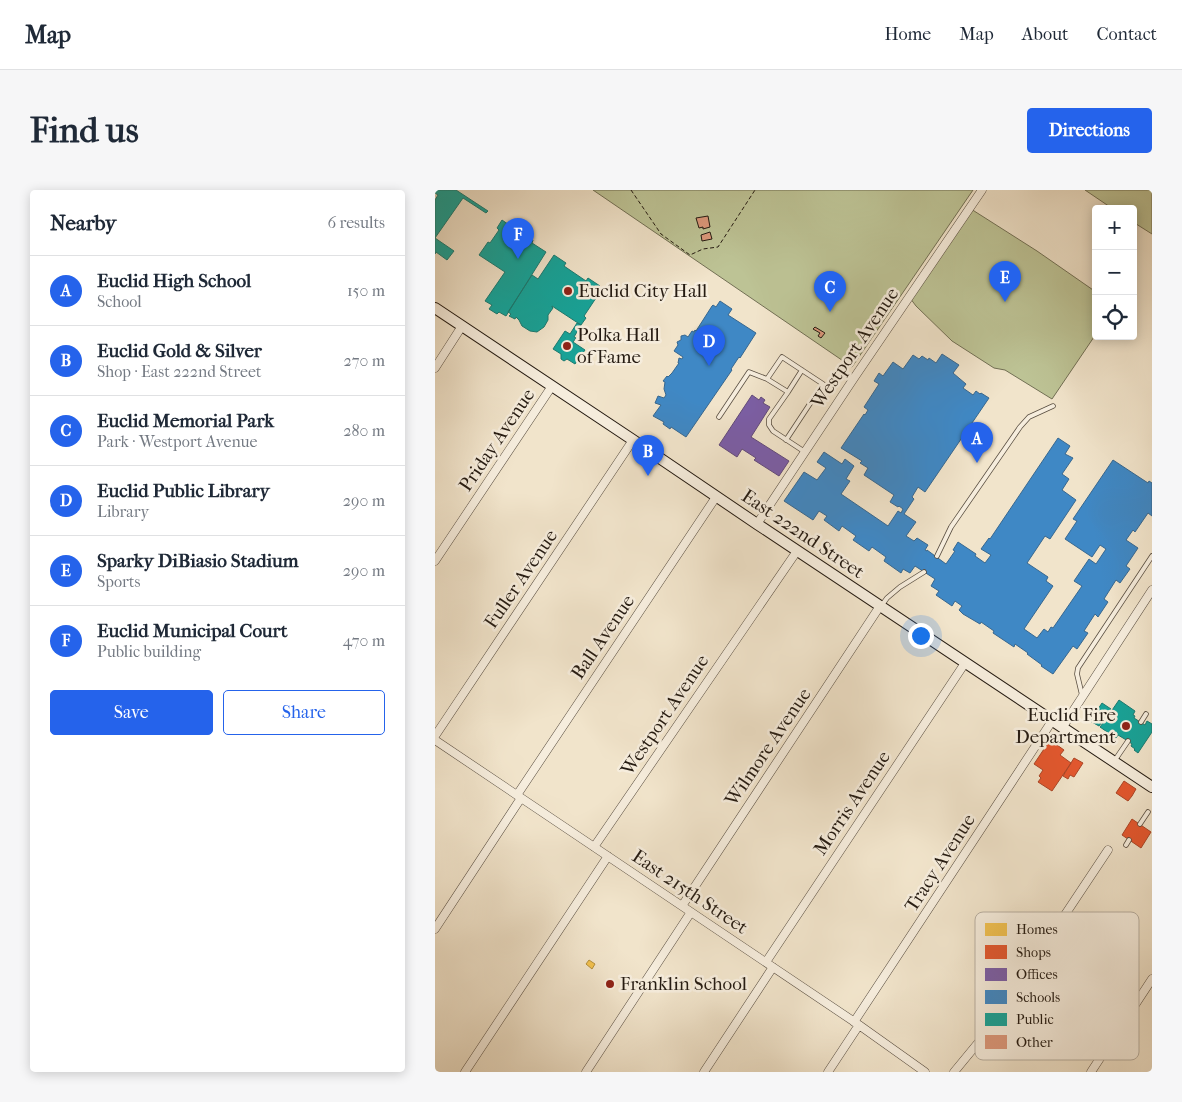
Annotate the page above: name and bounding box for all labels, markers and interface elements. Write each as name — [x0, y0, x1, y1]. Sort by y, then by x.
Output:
text: Map — [25, 21, 71, 49]
text: Home — [884, 24, 931, 45]
text: Map — [959, 24, 994, 45]
text: About — [1022, 24, 1068, 45]
text: Contact — [1096, 24, 1157, 45]
button: Directions — [1027, 108, 1152, 153]
text: Find us — [30, 110, 139, 151]
map controls — [1092, 205, 1137, 340]
button: + — [1092, 205, 1137, 250]
text: Nearby — [50, 211, 116, 235]
text: 6 results — [327, 213, 385, 232]
pin: F — [502, 218, 534, 259]
button: − — [1092, 250, 1137, 295]
pin: E — [989, 261, 1021, 302]
text: Euclid High School — [97, 270, 251, 292]
pin: C — [814, 271, 846, 312]
place label: Euclid City Hall — [578, 280, 707, 302]
text: A — [61, 281, 71, 300]
text: 150 m — [347, 281, 385, 300]
street label: Westport Avenue — [806, 283, 903, 413]
marker: Euclid City Hall — [562, 285, 574, 297]
text: School — [97, 292, 142, 311]
button: locate — [1092, 295, 1137, 340]
place label: Polka Hall of Fame — [577, 324, 660, 368]
pin: D — [693, 325, 725, 366]
text: Euclid Gold & Silver — [97, 340, 262, 362]
marker: Polka Hall of Fame — [561, 340, 573, 352]
text: B — [61, 351, 71, 370]
text: 270 m — [344, 351, 385, 370]
text: Shop · East 222nd Street — [97, 362, 262, 381]
street label: Priday Avenue — [455, 384, 539, 496]
text: Euclid Memorial Park — [97, 410, 274, 432]
text: C — [61, 421, 71, 440]
text: 280 m — [343, 421, 385, 440]
pin: A — [961, 422, 993, 463]
text: Park · Westport Avenue — [97, 432, 257, 451]
pin: B — [632, 435, 664, 476]
text: Euclid Public Library — [97, 480, 270, 502]
street label: East 222nd Street — [738, 485, 869, 583]
text: D — [60, 491, 72, 510]
text: 290 m — [343, 491, 385, 510]
text: Library — [97, 502, 149, 521]
street label: Fuller Avenue — [480, 526, 562, 632]
text: Sparky DiBiasio Stadium — [97, 550, 299, 572]
text: E — [61, 561, 71, 580]
text: 290 m — [343, 561, 385, 580]
text: Sports — [97, 572, 140, 591]
street label: Ball Avenue — [567, 591, 639, 683]
text: Euclid Municipal Court — [97, 620, 288, 642]
your location — [908, 623, 934, 649]
text: F — [62, 631, 70, 650]
text: 470 m — [343, 631, 385, 650]
text: Public building — [97, 642, 201, 661]
street label: Westport Avenue — [616, 650, 713, 780]
street label: Wilmore Avenue — [720, 684, 816, 811]
button: Save — [50, 690, 213, 735]
button: Share — [223, 690, 385, 735]
place label: Euclid Fire Department — [1015, 704, 1116, 748]
marker: Euclid Fire Department — [1120, 720, 1132, 732]
street label: Morris Avenue — [809, 747, 895, 859]
street label: Tracy Avenue — [900, 810, 980, 916]
street label: East 215th Street — [628, 845, 752, 939]
legend — [975, 912, 1139, 1060]
text: Homes — [1016, 921, 1058, 938]
text: Shops — [1016, 944, 1051, 961]
text: Offices — [1016, 966, 1058, 983]
place label: Franklin School — [620, 973, 747, 995]
marker: Franklin School — [604, 978, 616, 990]
text: Schools — [1016, 989, 1060, 1006]
text: Public — [1016, 1011, 1054, 1028]
text: Other — [1016, 1034, 1053, 1051]

